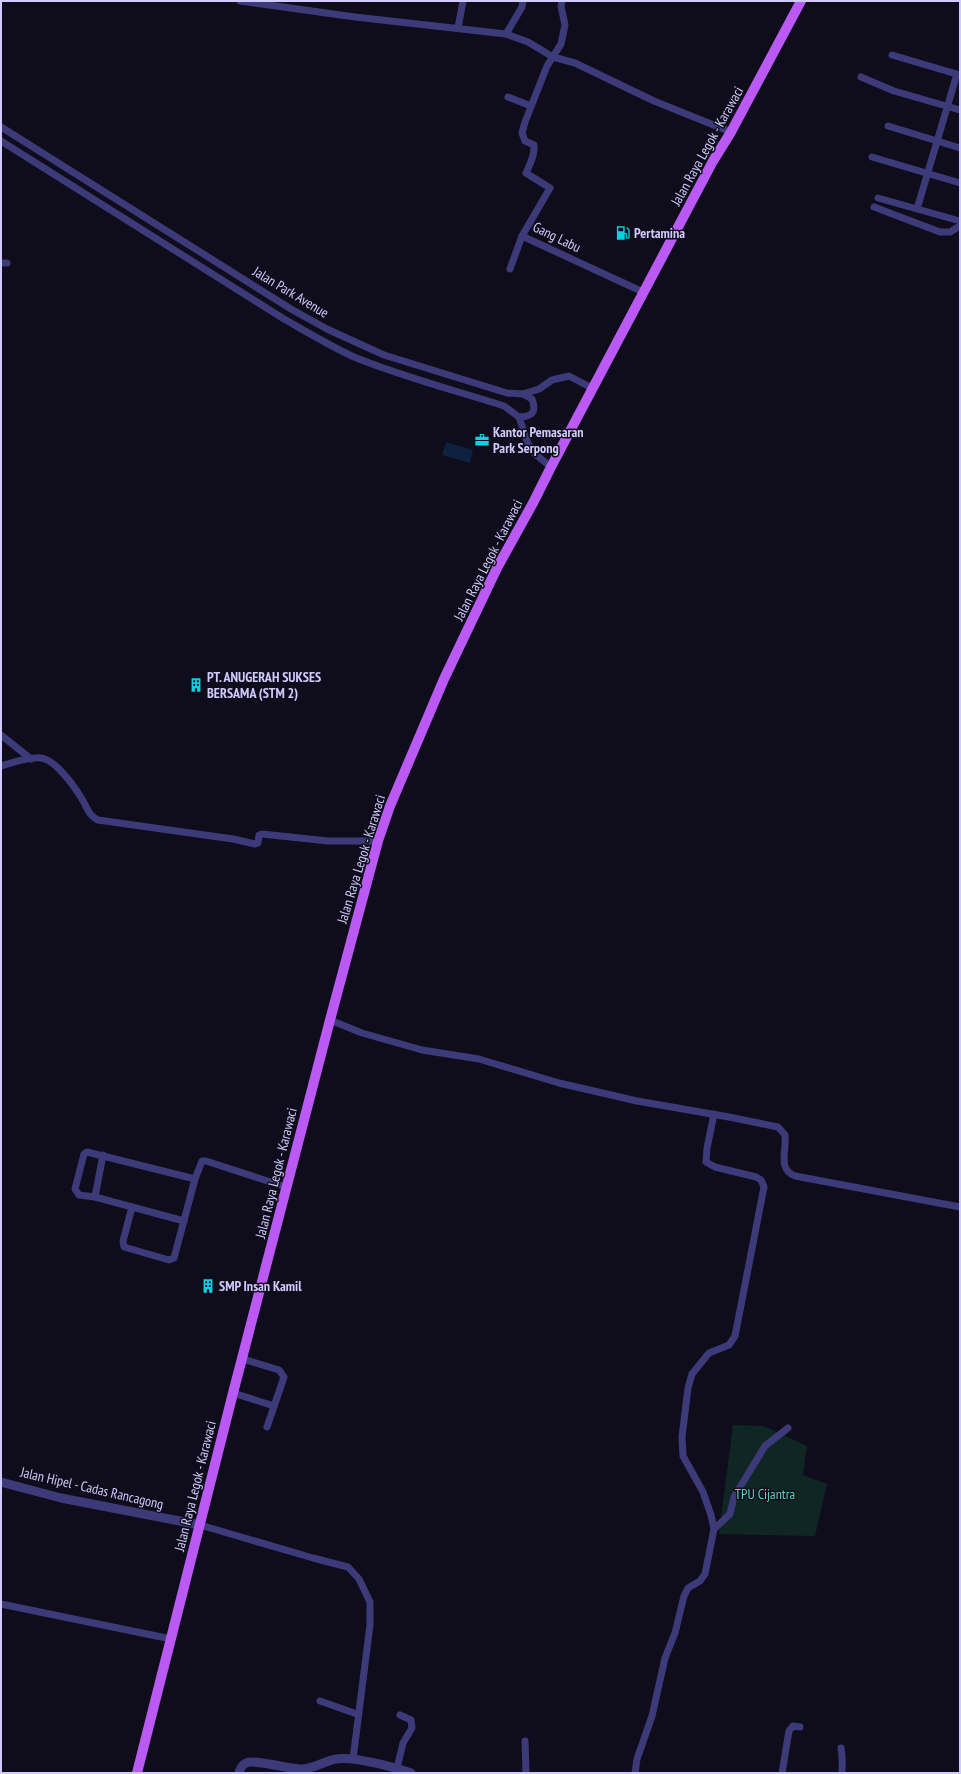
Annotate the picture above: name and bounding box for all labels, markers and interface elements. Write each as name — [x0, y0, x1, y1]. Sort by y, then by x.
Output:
street label: Jalan Raya Legok - Karawaci — [666, 83, 747, 210]
street label: Gang Labu — [530, 218, 584, 256]
place label: Pertamina — [634, 224, 685, 242]
fuel station icon: Pertamina — [615, 225, 631, 241]
street label: Jalan Park Avenue — [249, 262, 332, 322]
place label: Kantor Pemasaran Park Serpong — [493, 423, 584, 457]
office icon: Kantor Pemasaran Park Serpong — [474, 432, 490, 448]
street label: Jalan Raya Legok - Karawaci — [449, 496, 526, 625]
place label: PT. ANUGERAH SUKSES BERSAMA (STM 2) — [207, 668, 321, 702]
building icon: PT. ANUGERAH SUKSES BERSAMA (STM 2) — [188, 677, 204, 693]
street label: Jalan Raya Legok - Karawaci — [333, 792, 389, 926]
street label: Jalan Raya Legok - Karawaci — [251, 1106, 301, 1241]
place label: SMP Insan Kamil — [219, 1277, 302, 1295]
building icon: SMP Insan Kamil — [200, 1278, 216, 1294]
street label: Jalan Raya Legok - Karawaci — [170, 1419, 220, 1554]
street label: Jalan Hipel - Cadas Rancagong — [18, 1463, 165, 1513]
park label: TPU Cijantra — [735, 1485, 795, 1503]

